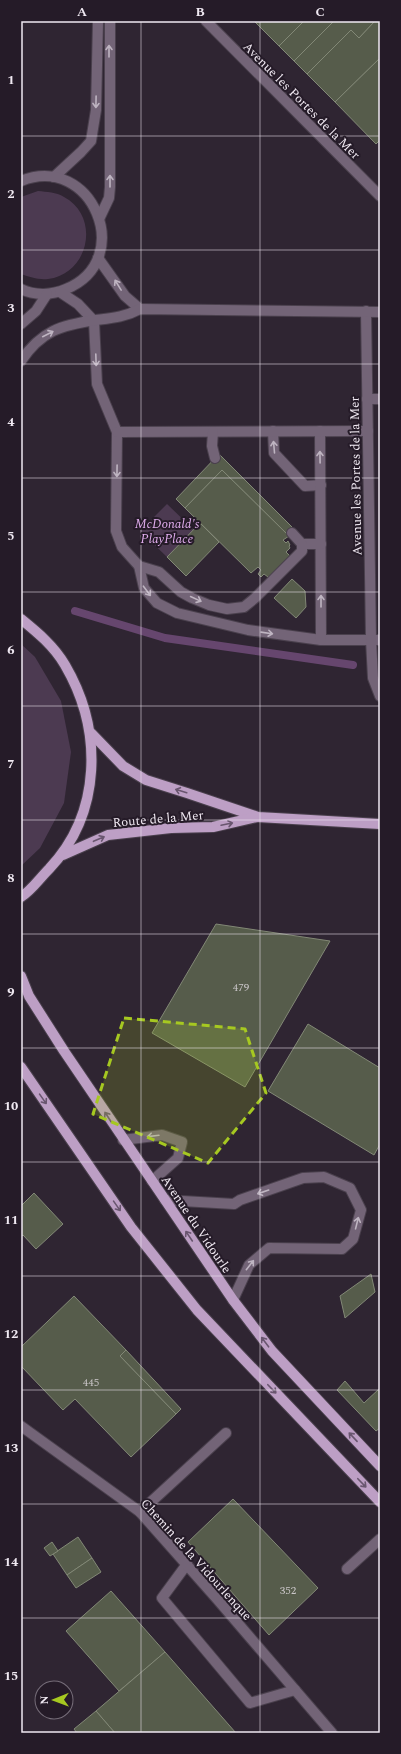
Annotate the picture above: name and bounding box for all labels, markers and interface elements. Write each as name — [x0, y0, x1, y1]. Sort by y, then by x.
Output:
text: A — [77, 2, 87, 22]
text: B — [195, 2, 205, 22]
text: C — [315, 2, 325, 22]
street label: Avenue les Portes de la Mer — [238, 37, 365, 164]
one-way arrow — [106, 45, 113, 58]
text: 1 — [7, 70, 15, 90]
one-way arrow — [92, 95, 100, 108]
one-way arrow — [106, 175, 114, 188]
text: 2 — [7, 184, 15, 204]
one-way arrow — [113, 279, 122, 290]
text: 3 — [7, 298, 15, 318]
one-way arrow — [42, 330, 54, 337]
one-way arrow — [92, 353, 100, 366]
street label: Avenue les Portes de la Mer — [345, 396, 367, 556]
text: 4 — [7, 412, 15, 432]
one-way arrow — [270, 441, 277, 454]
one-way arrow — [316, 451, 324, 464]
one-way arrow — [113, 464, 121, 477]
park label: McDonald's PlayPlace — [135, 514, 200, 549]
text: 5 — [7, 526, 15, 546]
one-way arrow — [143, 586, 151, 597]
one-way arrow — [317, 595, 325, 608]
one-way arrow — [190, 596, 202, 603]
one-way arrow — [260, 629, 273, 637]
text: 6 — [7, 640, 15, 660]
text: 7 — [7, 754, 15, 774]
one-way arrow — [175, 787, 188, 794]
street label: Route de la Mer — [112, 805, 204, 833]
one-way arrow — [220, 820, 233, 828]
one-way arrow — [92, 835, 104, 842]
text: 8 — [7, 868, 15, 888]
house number: 479 — [233, 979, 250, 996]
text: 9 — [7, 982, 15, 1002]
one-way arrow — [39, 1094, 47, 1105]
text: 10 — [4, 1096, 18, 1116]
one-way arrow — [104, 1111, 112, 1123]
one-way arrow — [147, 1133, 160, 1140]
street label: Avenue du Vidourle — [156, 1171, 236, 1278]
one-way arrow — [256, 1189, 269, 1196]
one-way arrow — [113, 1200, 121, 1211]
text: 11 — [4, 1210, 18, 1230]
one-way arrow — [354, 1217, 362, 1230]
one-way arrow — [185, 1230, 193, 1242]
one-way arrow — [246, 1260, 254, 1271]
text: 12 — [4, 1324, 18, 1344]
one-way arrow — [261, 1336, 269, 1347]
house number: 445 — [83, 1374, 99, 1391]
one-way arrow — [267, 1384, 277, 1394]
one-way arrow — [348, 1432, 358, 1442]
text: 13 — [4, 1438, 18, 1458]
one-way arrow — [357, 1478, 367, 1488]
street label: Chemin de la Vidourlenque — [136, 1494, 257, 1625]
text: 14 — [4, 1552, 19, 1572]
house number: 352 — [280, 1582, 297, 1599]
text: 15 — [4, 1666, 18, 1686]
north arrow — [34, 1680, 74, 1720]
text: N — [36, 1696, 53, 1705]

